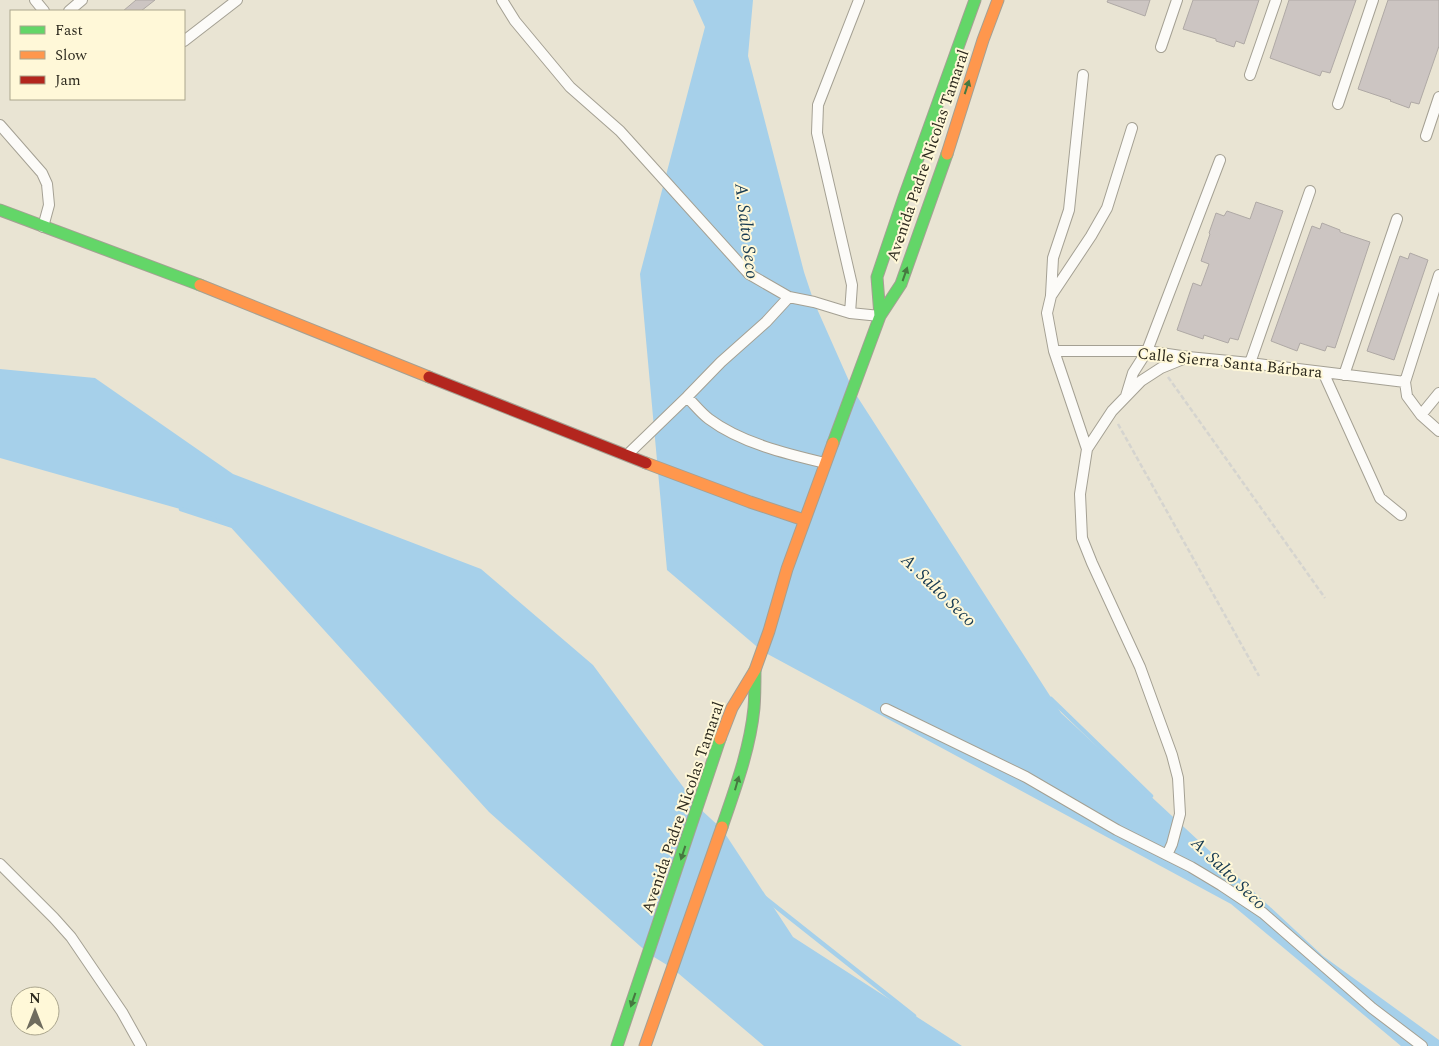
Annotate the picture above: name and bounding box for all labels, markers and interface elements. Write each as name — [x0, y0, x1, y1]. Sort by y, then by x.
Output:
legend — [10, 10, 185, 100]
text: Fast — [55, 19, 83, 42]
text: Slow — [55, 44, 87, 67]
street label: Avenida Padre Nicolas Tamaral — [880, 46, 976, 264]
text: Jam — [55, 69, 81, 92]
one-way arrow — [964, 79, 972, 94]
water label: A. Salto Seco — [727, 181, 766, 280]
one-way arrow — [901, 266, 909, 281]
street label: Calle Sierra Santa Bárbara — [1136, 341, 1324, 385]
water label: A. Salto Seco — [894, 547, 983, 633]
street label: Avenida Padre Nicolas Tamaral — [635, 698, 731, 916]
one-way arrow — [733, 775, 741, 790]
water label: A. Salto Seco — [1184, 830, 1273, 916]
one-way arrow — [679, 846, 687, 861]
north arrow — [10, 986, 60, 1036]
text: N — [29, 988, 41, 1009]
one-way arrow — [629, 993, 637, 1008]

